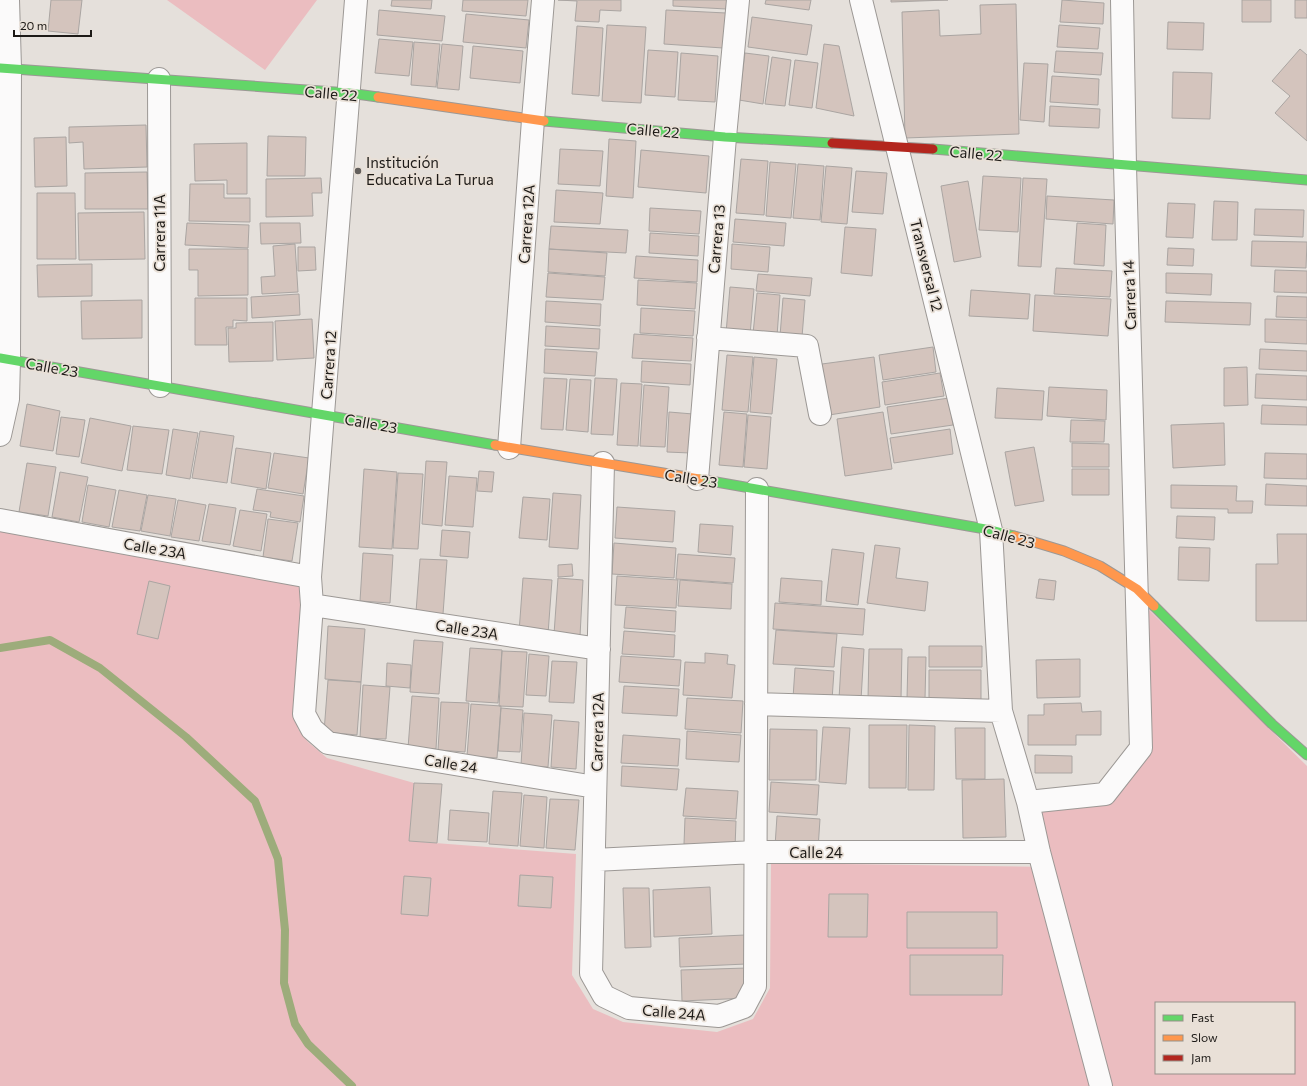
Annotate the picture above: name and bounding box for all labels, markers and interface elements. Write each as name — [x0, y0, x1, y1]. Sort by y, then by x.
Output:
scale bar — [14, 12, 91, 38]
text: 20 m — [20, 18, 47, 32]
street label: Calle 22 — [304, 82, 358, 104]
street label: Calle 22 — [626, 119, 680, 141]
street label: Calle 22 — [949, 142, 1003, 164]
place label: Institución Educativa La Turua — [366, 153, 494, 188]
marker: Institución Educativa La Turua — [353, 166, 363, 176]
street label: Carrera 12A — [514, 184, 538, 264]
street label: Carrera 11A — [150, 194, 168, 272]
street label: Carrera 13 — [704, 204, 728, 274]
street label: Transversal 12 — [907, 217, 947, 313]
street label: Carrera 14 — [1119, 260, 1139, 330]
street label: Carrera 12 — [317, 330, 339, 400]
street label: Calle 23 — [24, 353, 80, 381]
street label: Calle 23 — [343, 409, 399, 437]
street label: Calle 23 — [663, 465, 719, 491]
street label: Calle 23 — [981, 520, 1037, 552]
street label: Calle 23A — [122, 534, 188, 562]
street label: Calle 23A — [434, 615, 500, 643]
street label: Carrera 12A — [587, 692, 607, 772]
street label: Calle 24 — [423, 750, 479, 776]
street label: Calle 24 — [789, 843, 843, 861]
street label: Calle 24A — [641, 1000, 707, 1024]
legend — [1155, 1002, 1295, 1074]
text: Fast — [1191, 1010, 1214, 1024]
text: Slow — [1191, 1030, 1218, 1044]
text: Jam — [1191, 1050, 1211, 1065]

